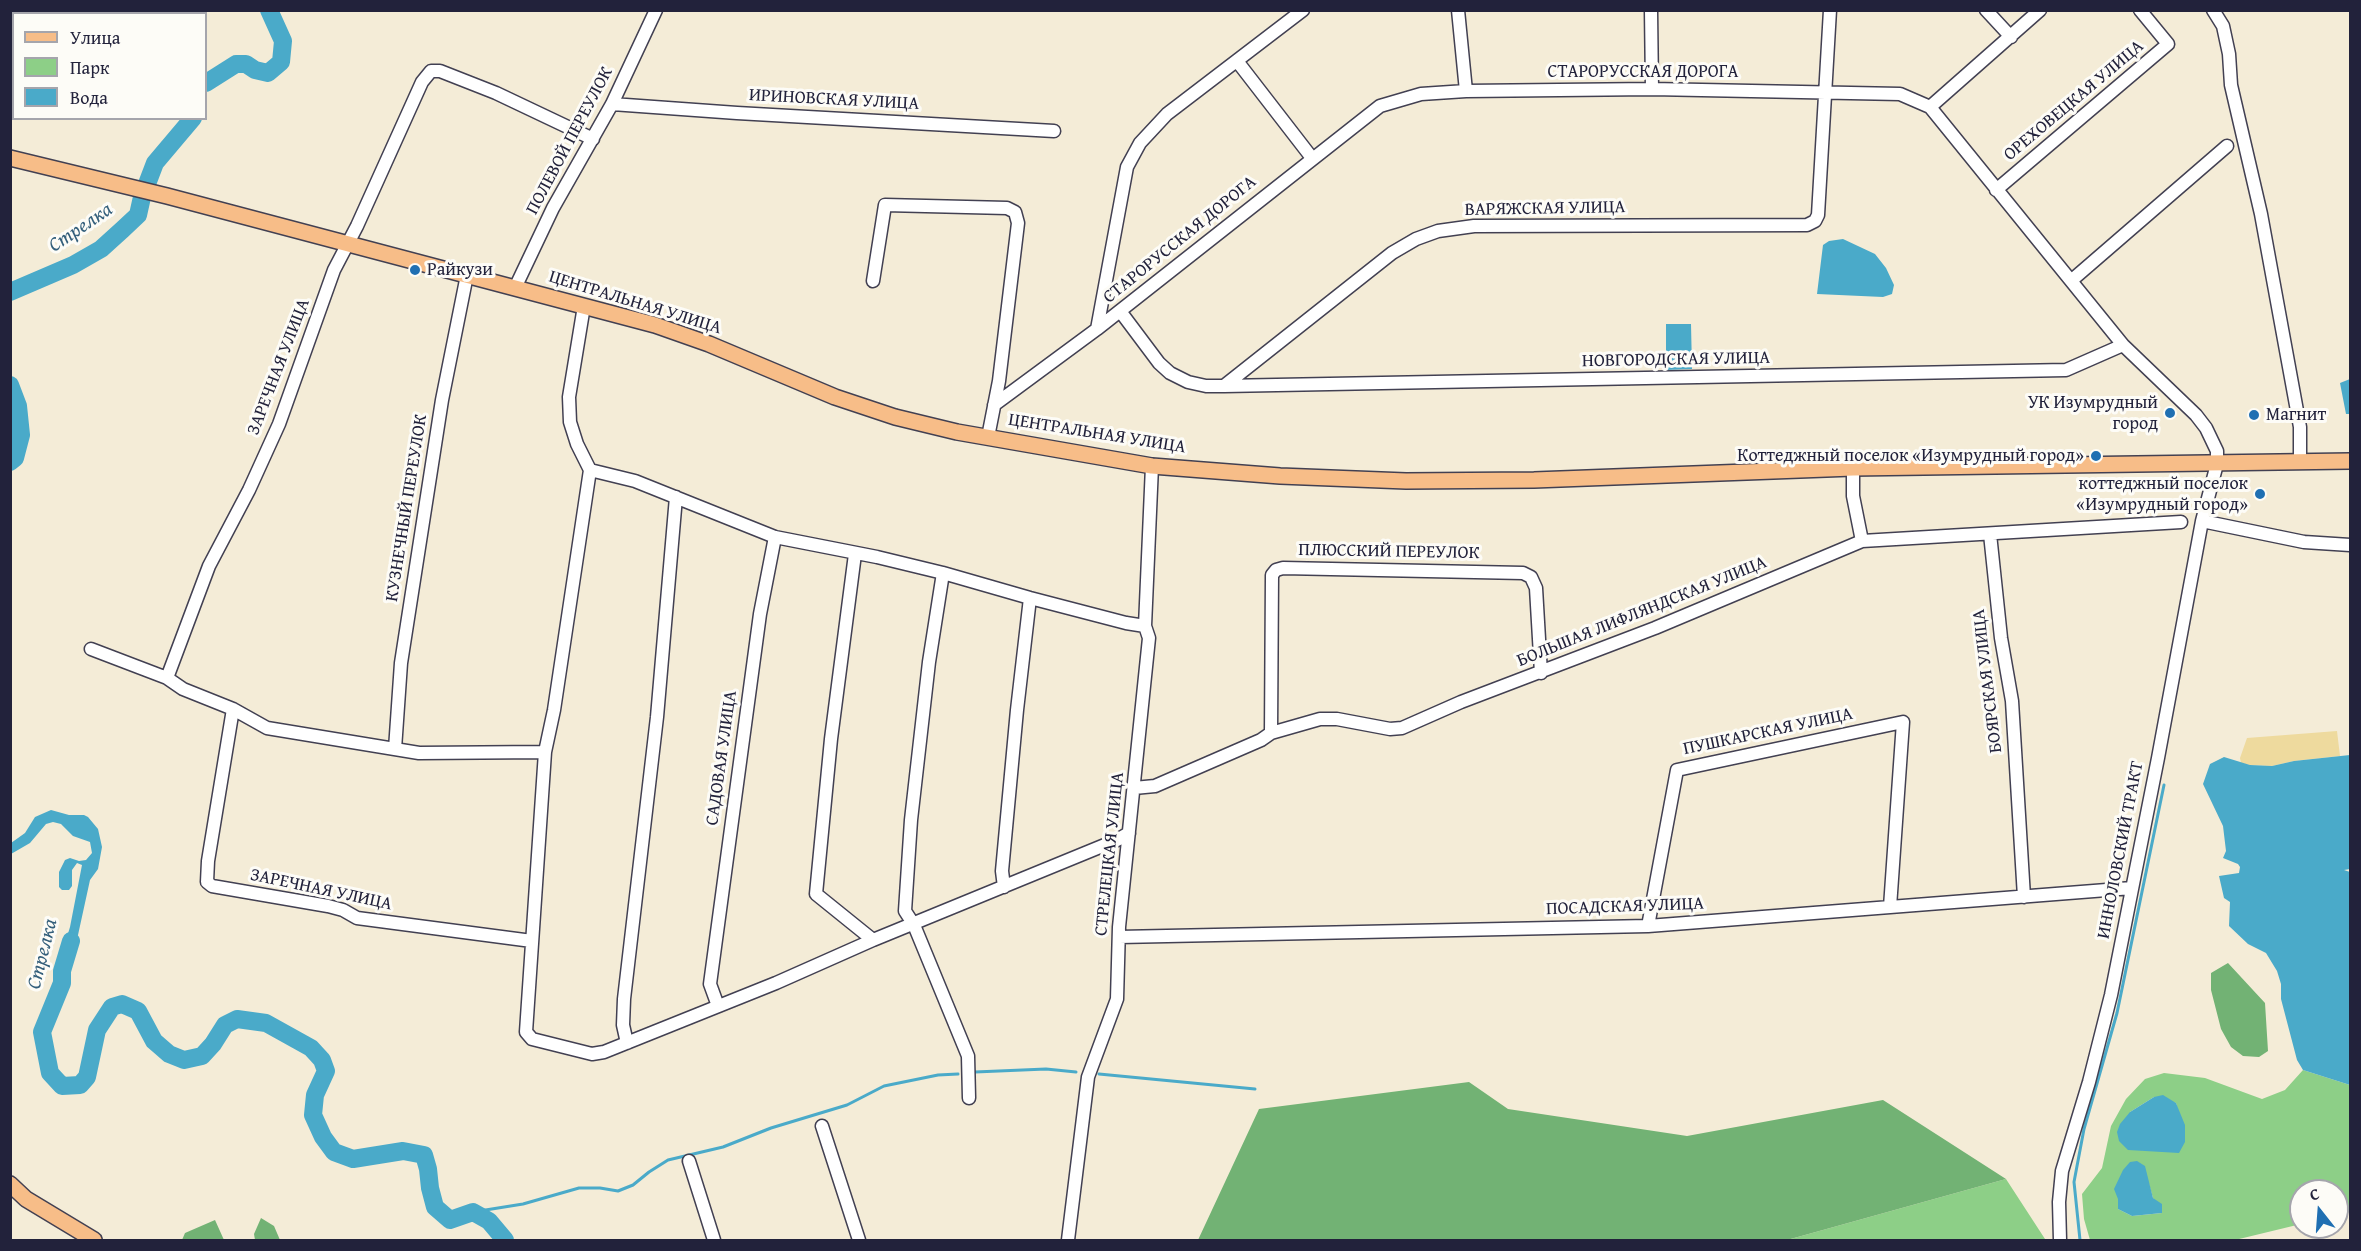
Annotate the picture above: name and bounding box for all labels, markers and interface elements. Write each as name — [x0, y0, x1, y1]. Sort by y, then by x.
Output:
legend — [12, 12, 207, 120]
text: Улица — [70, 24, 120, 51]
street label: ОРЕХОВЕЦКАЯ УЛИЦА — [2000, 36, 2148, 166]
text: Парк — [70, 54, 109, 81]
street label: СТАРОРУССКАЯ ДОРОГА — [1548, 61, 1738, 83]
street label: ПОЛЕВОЙ ПЕРЕУЛОК — [522, 63, 618, 219]
text: Вода — [70, 84, 108, 111]
street label: ИРИНОВСКАЯ УЛИЦА — [748, 85, 920, 115]
street label: СТАРОРУССКАЯ ДОРОГА — [1099, 172, 1261, 308]
street label: ВАРЯЖСКАЯ УЛИЦА — [1464, 197, 1626, 221]
water label: Стрелка — [45, 198, 117, 258]
place label: Райкузи — [427, 259, 493, 281]
marker: Райкузи — [408, 263, 422, 277]
street label: ЦЕНТРАЛЬНАЯ УЛИЦА — [546, 266, 724, 340]
street label: ЗАРЕЧНАЯ УЛИЦА — [243, 296, 315, 438]
street label: НОВГОРОДСКАЯ УЛИЦА — [1582, 348, 1770, 372]
place label: УК Изумрудный город — [2028, 392, 2158, 434]
place label: Магнит — [2266, 404, 2326, 426]
marker: УК Изумрудный город — [2163, 406, 2177, 420]
marker: Магнит — [2247, 408, 2261, 422]
street label: ЦЕНТРАЛЬНАЯ УЛИЦА — [1007, 409, 1187, 459]
street label: КУЗНЕЧНЫЙ ПЕРЕУЛОК — [382, 413, 432, 603]
place label: Коттеджный поселок «Изумрудный город» — [1737, 445, 2084, 467]
marker: Коттеджный поселок «Изумрудный город» — [2089, 449, 2103, 463]
place label: коттеджный поселок «Изумрудный город» — [2076, 473, 2248, 516]
marker: коттеджный поселок «Изумрудный город» — [2253, 487, 2267, 501]
street label: ПЛЮССКИЙ ПЕРЕУЛОК — [1298, 540, 1480, 564]
street label: БОЛЬШАЯ ЛИФЛЯНДСКАЯ УЛИЦА — [1514, 552, 1770, 672]
street label: БОЯРСКАЯ УЛИЦА — [1968, 608, 2008, 754]
street label: САДОВАЯ УЛИЦА — [702, 689, 742, 827]
street label: ПУШКАРСКАЯ УЛИЦА — [1681, 703, 1855, 761]
street label: ИННОЛОВСКИЙ ТРАКТ — [2093, 759, 2149, 941]
street label: СТРЕЛЕЦКАЯ УЛИЦА — [1091, 771, 1129, 937]
street label: ЗАРЕЧНАЯ УЛИЦА — [248, 864, 394, 916]
street label: ПОСАДСКАЯ УЛИЦА — [1546, 893, 1704, 921]
water label: Стрелка — [23, 916, 63, 992]
north arrow — [2289, 1179, 2349, 1239]
text: С — [2306, 1181, 2322, 1206]

